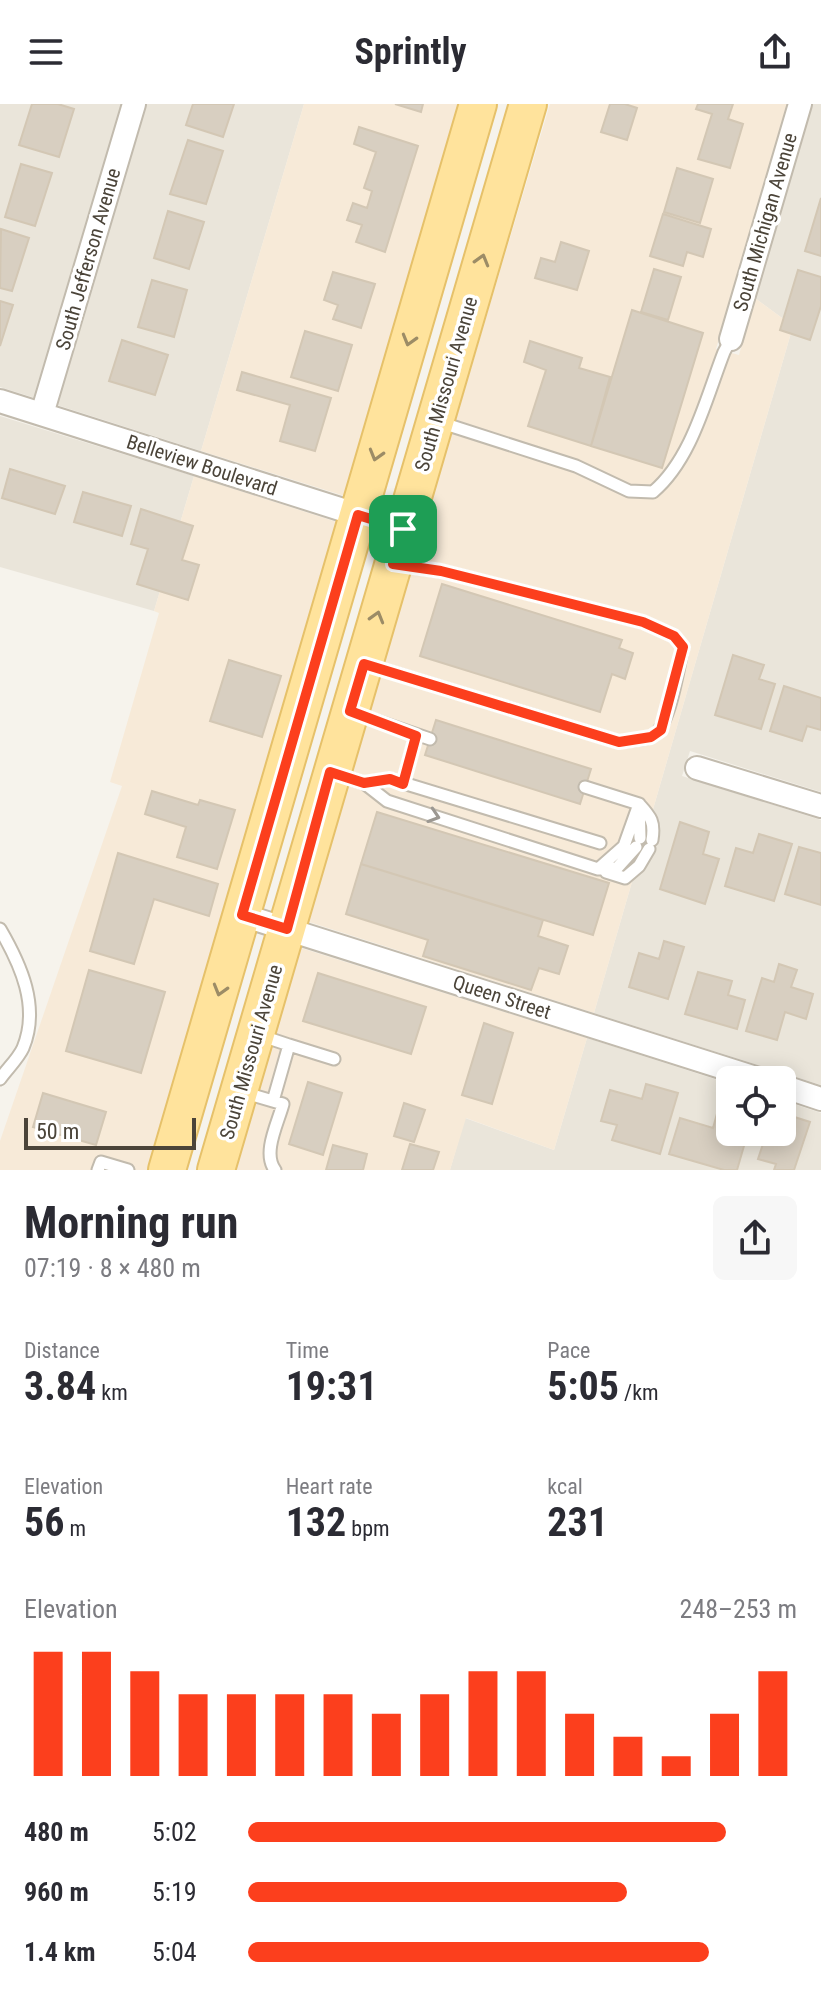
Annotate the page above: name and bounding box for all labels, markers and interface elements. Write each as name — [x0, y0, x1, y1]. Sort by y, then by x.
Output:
icon: menu — [24, 30, 68, 74]
icon: share — [753, 30, 797, 74]
text: Sprintly — [354, 31, 467, 73]
street label: South Michigan Avenue — [728, 130, 802, 314]
street label: South Jefferson Avenue — [51, 165, 125, 353]
one-way arrow — [473, 254, 489, 268]
street label: South Missouri Avenue — [410, 294, 482, 474]
one-way arrow — [402, 333, 419, 347]
street label: Belleview Boulevard — [124, 429, 280, 501]
one-way arrow — [369, 448, 385, 462]
pin — [369, 495, 437, 563]
icon: arrive — [381, 507, 425, 551]
one-way arrow — [368, 611, 385, 625]
one-way arrow — [426, 806, 440, 822]
street label: South Missouri Avenue — [215, 962, 287, 1142]
street label: Queen Street — [450, 970, 554, 1024]
one-way arrow — [213, 982, 229, 996]
map controls — [716, 1066, 796, 1146]
button: locate — [716, 1066, 796, 1146]
scale bar — [24, 1114, 196, 1150]
text: 50 m — [36, 1119, 79, 1144]
button: share — [713, 1196, 797, 1280]
text: Morning run — [24, 1197, 238, 1249]
text: 07:19 · 8 × 480 m — [24, 1253, 201, 1283]
text: Distance — [24, 1338, 100, 1363]
text: Time — [286, 1338, 329, 1363]
text: Pace — [547, 1338, 590, 1363]
text: 3.84 — [24, 1363, 96, 1410]
text: 19:31 — [286, 1363, 377, 1410]
text: 5:05 — [547, 1363, 619, 1410]
text: km — [96, 1380, 128, 1405]
text: /km — [619, 1380, 659, 1405]
text: Elevation — [24, 1474, 103, 1499]
text: Heart rate — [286, 1474, 373, 1499]
text: kcal — [547, 1474, 583, 1499]
text: 56 — [24, 1499, 64, 1546]
text: 132 — [286, 1499, 346, 1546]
text: 231 — [547, 1499, 608, 1546]
text: m — [64, 1516, 86, 1541]
text: bpm — [346, 1516, 390, 1541]
text: Elevation — [24, 1594, 118, 1624]
text: 248–253 m — [680, 1594, 797, 1624]
text: 480 m — [24, 1817, 89, 1847]
text: 5:02 — [152, 1817, 197, 1847]
text: 960 m — [24, 1877, 89, 1907]
text: 5:19 — [152, 1877, 197, 1907]
text: 1.4 km — [24, 1937, 96, 1967]
text: 5:04 — [152, 1937, 197, 1967]

